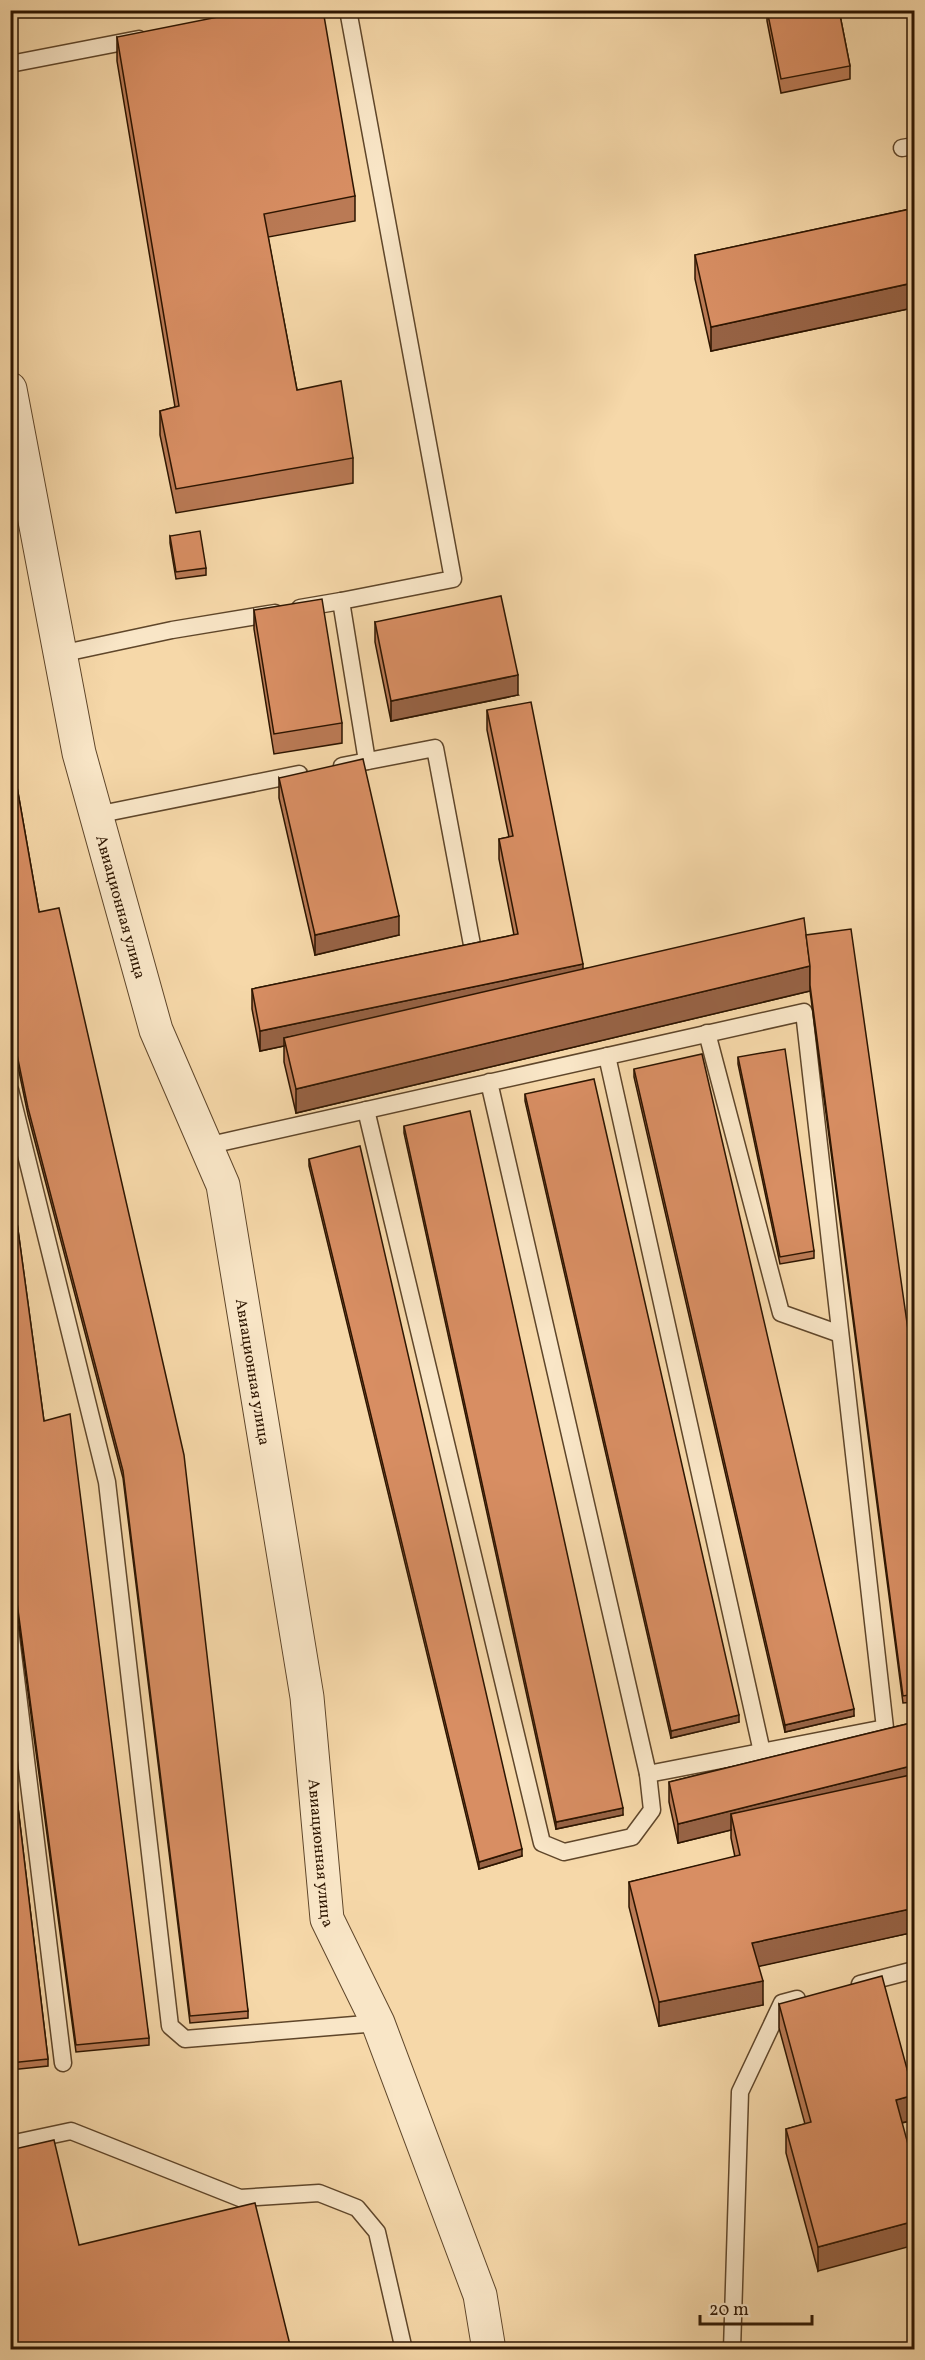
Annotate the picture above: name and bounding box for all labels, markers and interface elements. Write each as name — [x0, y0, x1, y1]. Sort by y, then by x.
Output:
street label: Авиационная улица — [89, 833, 150, 982]
street label: Авиационная улица — [229, 1297, 275, 1447]
street label: Авиационная улица — [301, 1778, 338, 1932]
scale bar — [700, 2288, 812, 2326]
text: 20 m — [709, 2298, 749, 2323]

